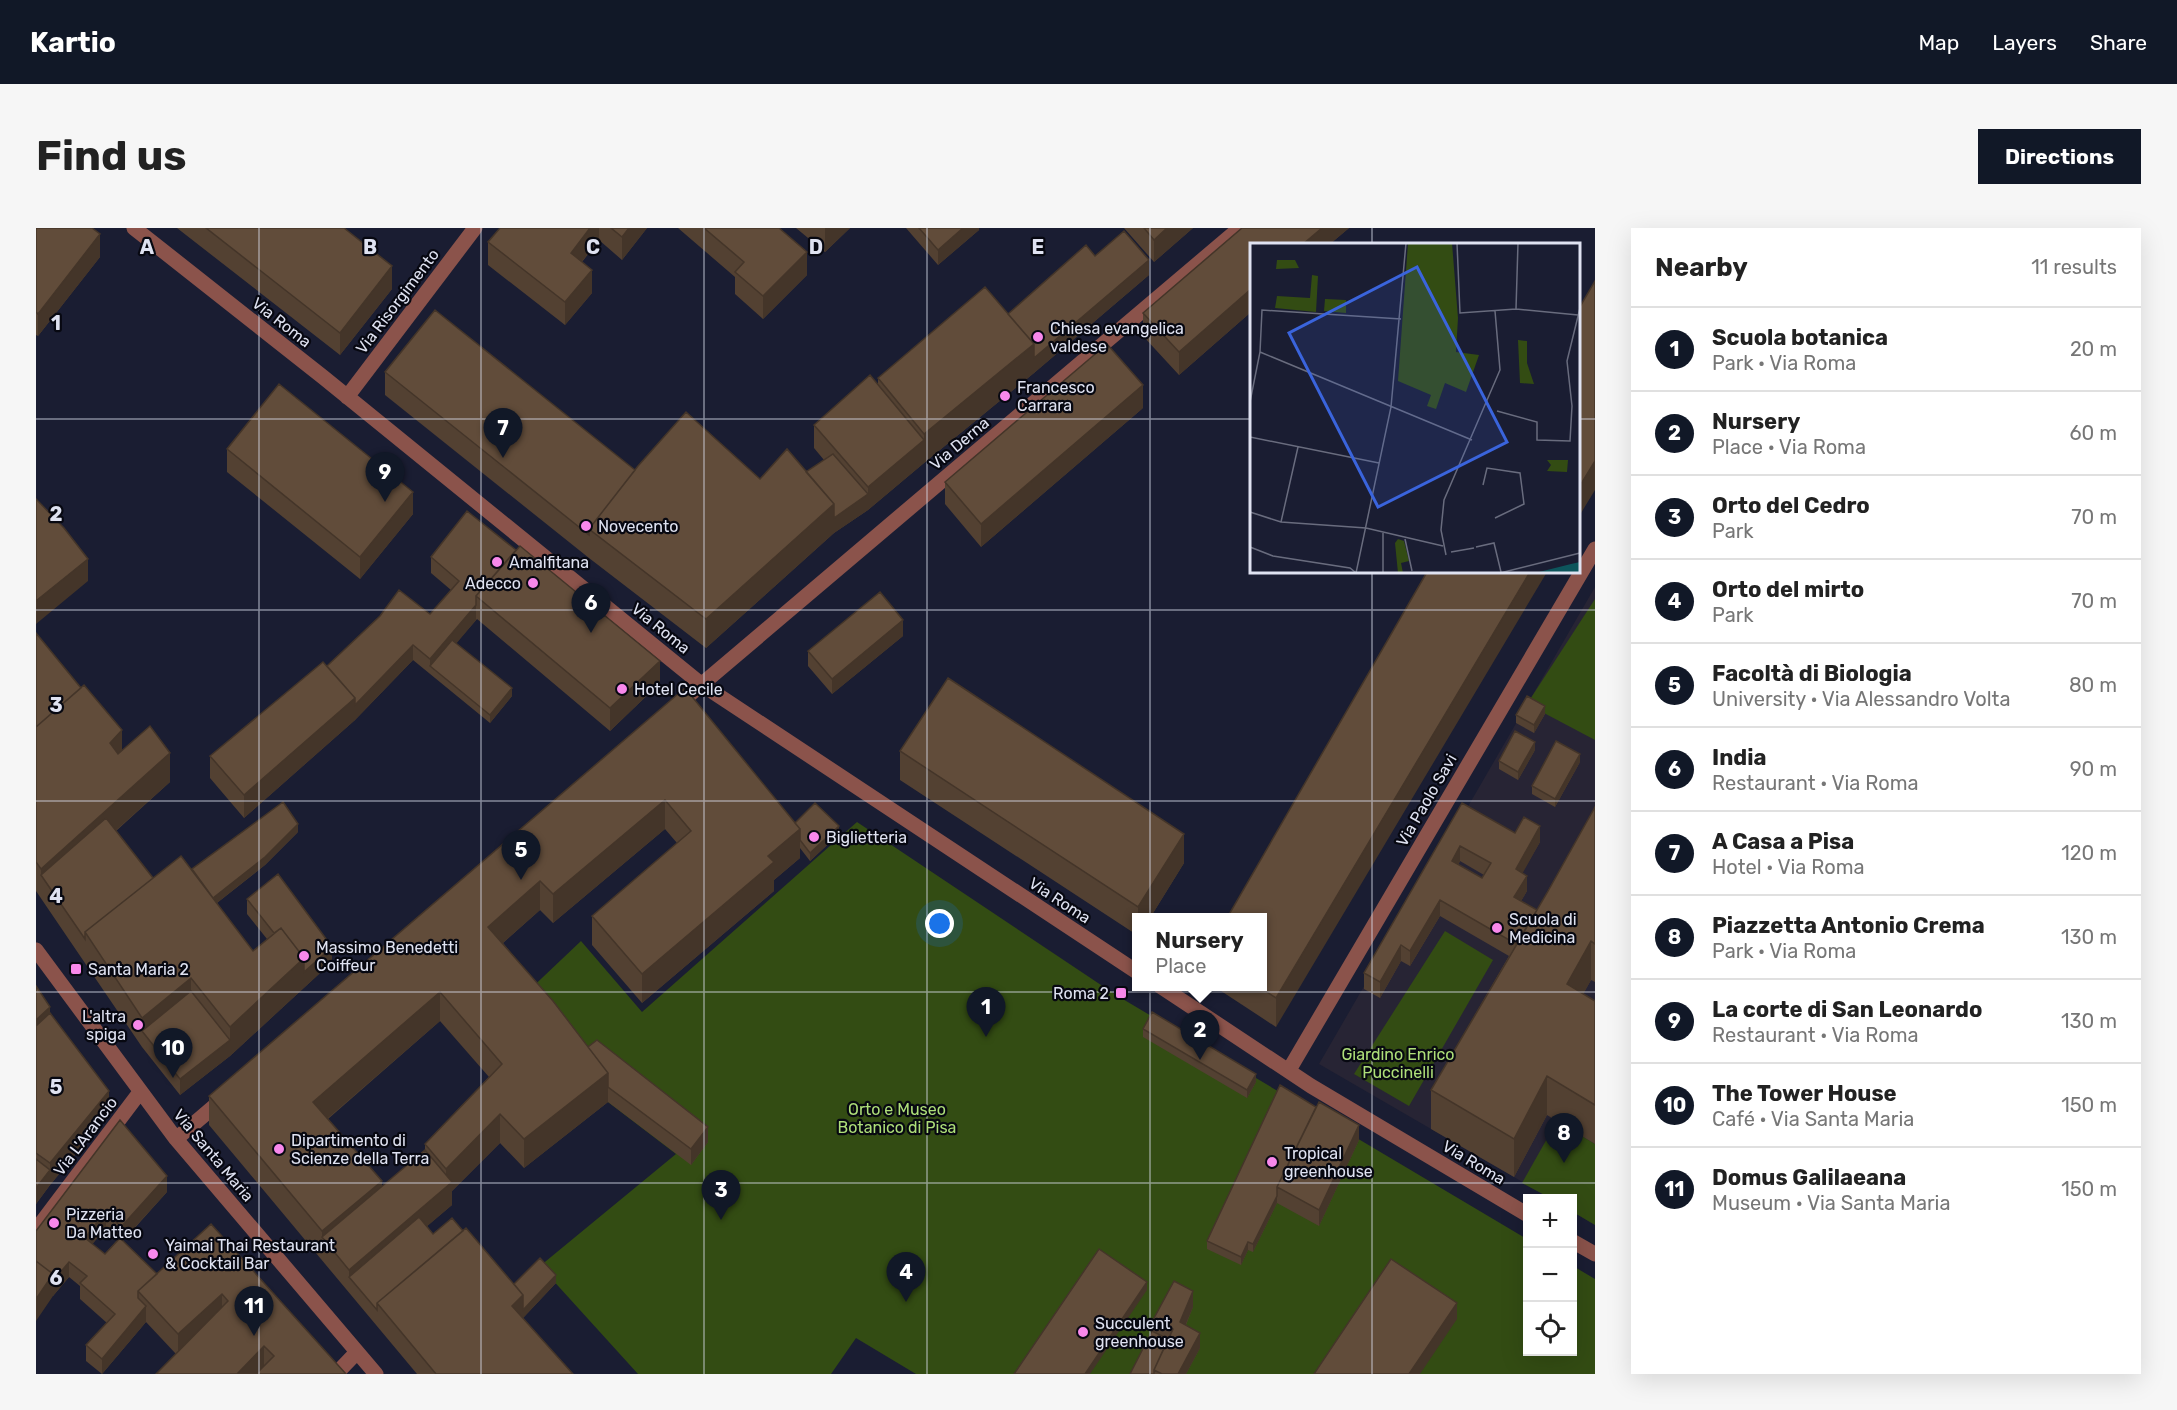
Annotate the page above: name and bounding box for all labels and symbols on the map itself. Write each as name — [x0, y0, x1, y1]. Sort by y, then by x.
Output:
text: A — [140, 235, 155, 259]
text: B — [363, 235, 377, 259]
text: C — [586, 235, 600, 259]
text: D — [809, 235, 823, 259]
text: E — [1032, 235, 1044, 259]
inset map — [1250, 243, 1580, 573]
street label: Via Risorgimento — [352, 245, 443, 357]
street label: Via Roma — [248, 293, 315, 351]
text: 1 — [51, 311, 61, 335]
place label: Chiesa evangelica valdese — [1050, 319, 1184, 356]
marker: Chiesa evangelica valdese — [1031, 330, 1045, 344]
place label: Francesco Carrara — [1017, 378, 1095, 415]
marker: Francesco Carrara — [998, 389, 1012, 403]
pin: 7 — [484, 408, 522, 458]
street label: Via Derna — [926, 413, 993, 474]
pin: 9 — [366, 452, 404, 502]
text: 2 — [50, 502, 63, 526]
place label: Novecento — [598, 517, 678, 536]
marker: Novecento — [579, 519, 593, 533]
place label: Amalfitana — [509, 553, 589, 572]
marker: Amalfitana — [490, 555, 504, 569]
place label: Adecco — [465, 574, 521, 593]
marker: Adecco — [526, 576, 540, 590]
pin: 6 — [572, 584, 610, 633]
street label: Via Roma — [628, 599, 694, 658]
place label: Hotel Cecile — [634, 680, 723, 699]
marker: Hotel Cecile — [615, 682, 629, 696]
text: 3 — [49, 693, 63, 717]
street label: Via Paolo Savi — [1392, 751, 1461, 850]
place label: Biglietteria — [826, 828, 907, 847]
pin: 5 — [502, 830, 540, 880]
marker: Biglietteria — [807, 830, 821, 844]
street label: Via Roma — [1025, 873, 1094, 927]
text: 4 — [49, 884, 63, 908]
your location — [925, 909, 954, 938]
place label: Scuola di Medicina — [1509, 910, 1577, 947]
marker: Scuola di Medicina — [1490, 921, 1504, 935]
place label: Massimo Benedetti Coiffeur — [316, 938, 458, 975]
marker: Massimo Benedetti Coiffeur — [297, 949, 311, 963]
place label: Santa Maria 2 — [88, 960, 189, 979]
marker: Santa Maria 2 — [69, 962, 83, 976]
place label: Roma 2 — [1053, 984, 1109, 1003]
marker: Roma 2 — [1114, 986, 1128, 1000]
pin: 1 — [966, 988, 1006, 1037]
place label: L'altra spiga — [82, 1007, 126, 1044]
pin: 2 — [1180, 1010, 1220, 1060]
marker: L'altra spiga — [131, 1018, 145, 1032]
pin: 10 — [154, 1028, 192, 1078]
park label: Giardino Enrico Puccinelli — [1341, 1045, 1455, 1082]
text: 5 — [50, 1075, 63, 1099]
street label: Via L'Arancio — [50, 1093, 121, 1180]
park label: Orto e Museo Botanico di Pisa — [838, 1100, 956, 1137]
street label: Via Santa Maria — [169, 1105, 258, 1205]
pin: 8 — [1544, 1114, 1583, 1163]
place label: Dipartimento di Scienze della Terra — [291, 1131, 429, 1168]
street label: Via Roma — [1439, 1136, 1509, 1189]
marker: Dipartimento di Scienze della Terra — [272, 1142, 286, 1156]
place label: Tropical greenhouse — [1284, 1144, 1373, 1181]
marker: Tropical greenhouse — [1265, 1155, 1279, 1169]
pin: 3 — [702, 1170, 740, 1220]
place label: Pizzeria Da Matteo — [66, 1205, 142, 1242]
marker: Pizzeria Da Matteo — [47, 1216, 61, 1230]
place label: Yaimai Thai Restaurant & Cocktail Bar — [165, 1236, 335, 1273]
marker: Yaimai Thai Restaurant & Cocktail Bar — [146, 1247, 160, 1261]
pin: 4 — [886, 1252, 926, 1302]
text: 6 — [49, 1266, 63, 1290]
pin: 11 — [234, 1286, 274, 1336]
place label: Succulent greenhouse — [1095, 1314, 1184, 1351]
marker: Succulent greenhouse — [1076, 1325, 1090, 1339]

